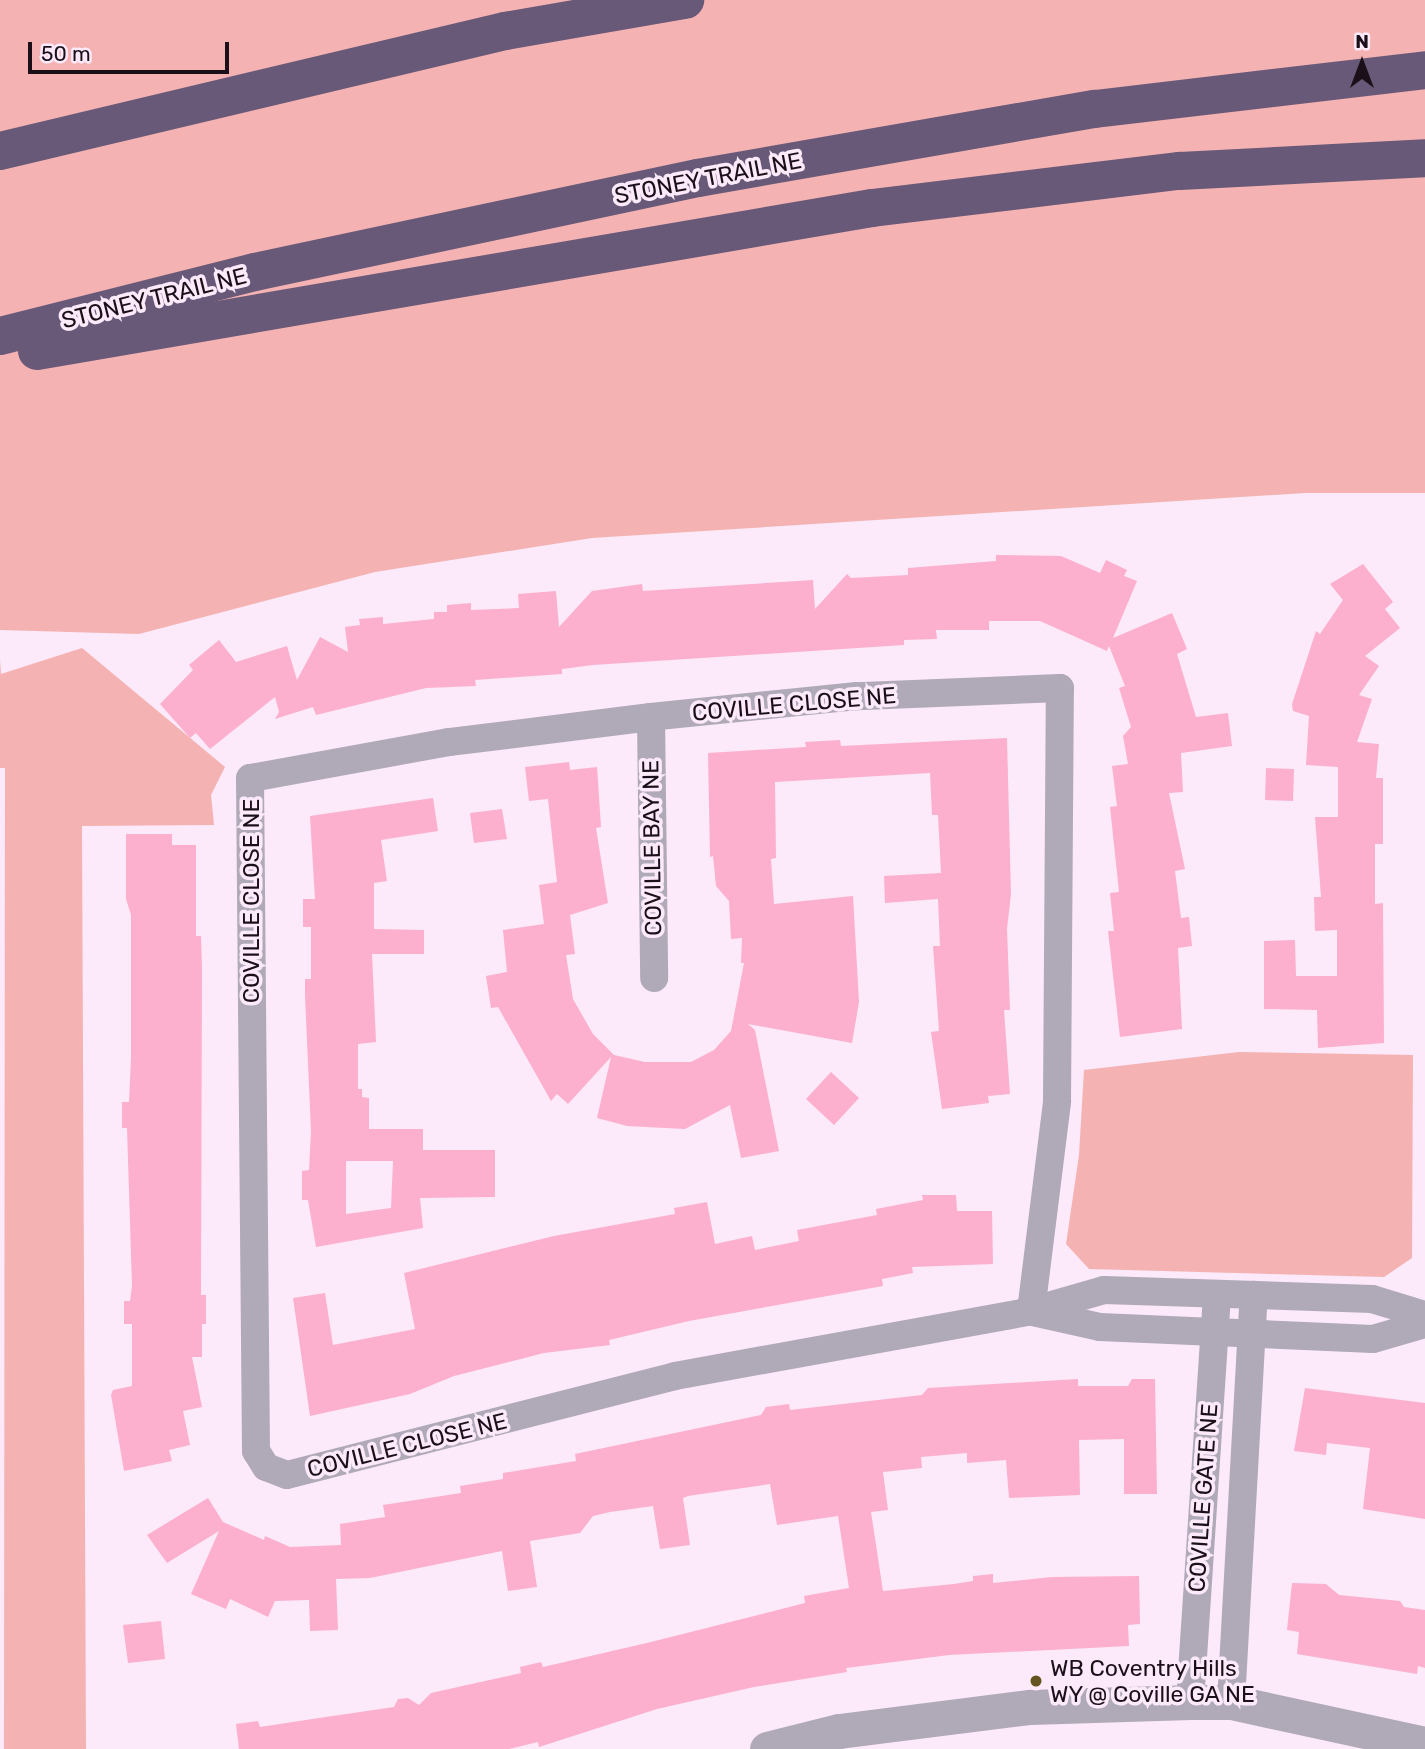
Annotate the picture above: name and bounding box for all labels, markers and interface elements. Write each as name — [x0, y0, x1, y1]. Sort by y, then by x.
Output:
scale bar — [32, 28, 233, 72]
north arrow — [1327, 28, 1397, 98]
text: N — [1355, 30, 1369, 53]
text: 50 m — [41, 41, 91, 66]
street label: STONEY TRAIL NE — [611, 146, 805, 210]
street label: STONEY TRAIL NE — [58, 261, 250, 335]
street label: COVILLE CLOSE NE — [691, 681, 897, 727]
street label: COVILLE BAY NE — [637, 759, 667, 937]
street label: COVILLE CLOSE NE — [237, 799, 265, 1003]
street label: COVILLE GATE NE — [1183, 1403, 1223, 1593]
street label: COVILLE CLOSE NE — [304, 1407, 510, 1483]
place label: WB Coventry Hills WY @ Coville GA NE — [1050, 1654, 1256, 1708]
marker: WB Coventry Hills WY @ Coville GA NE — [1028, 1673, 1044, 1689]

